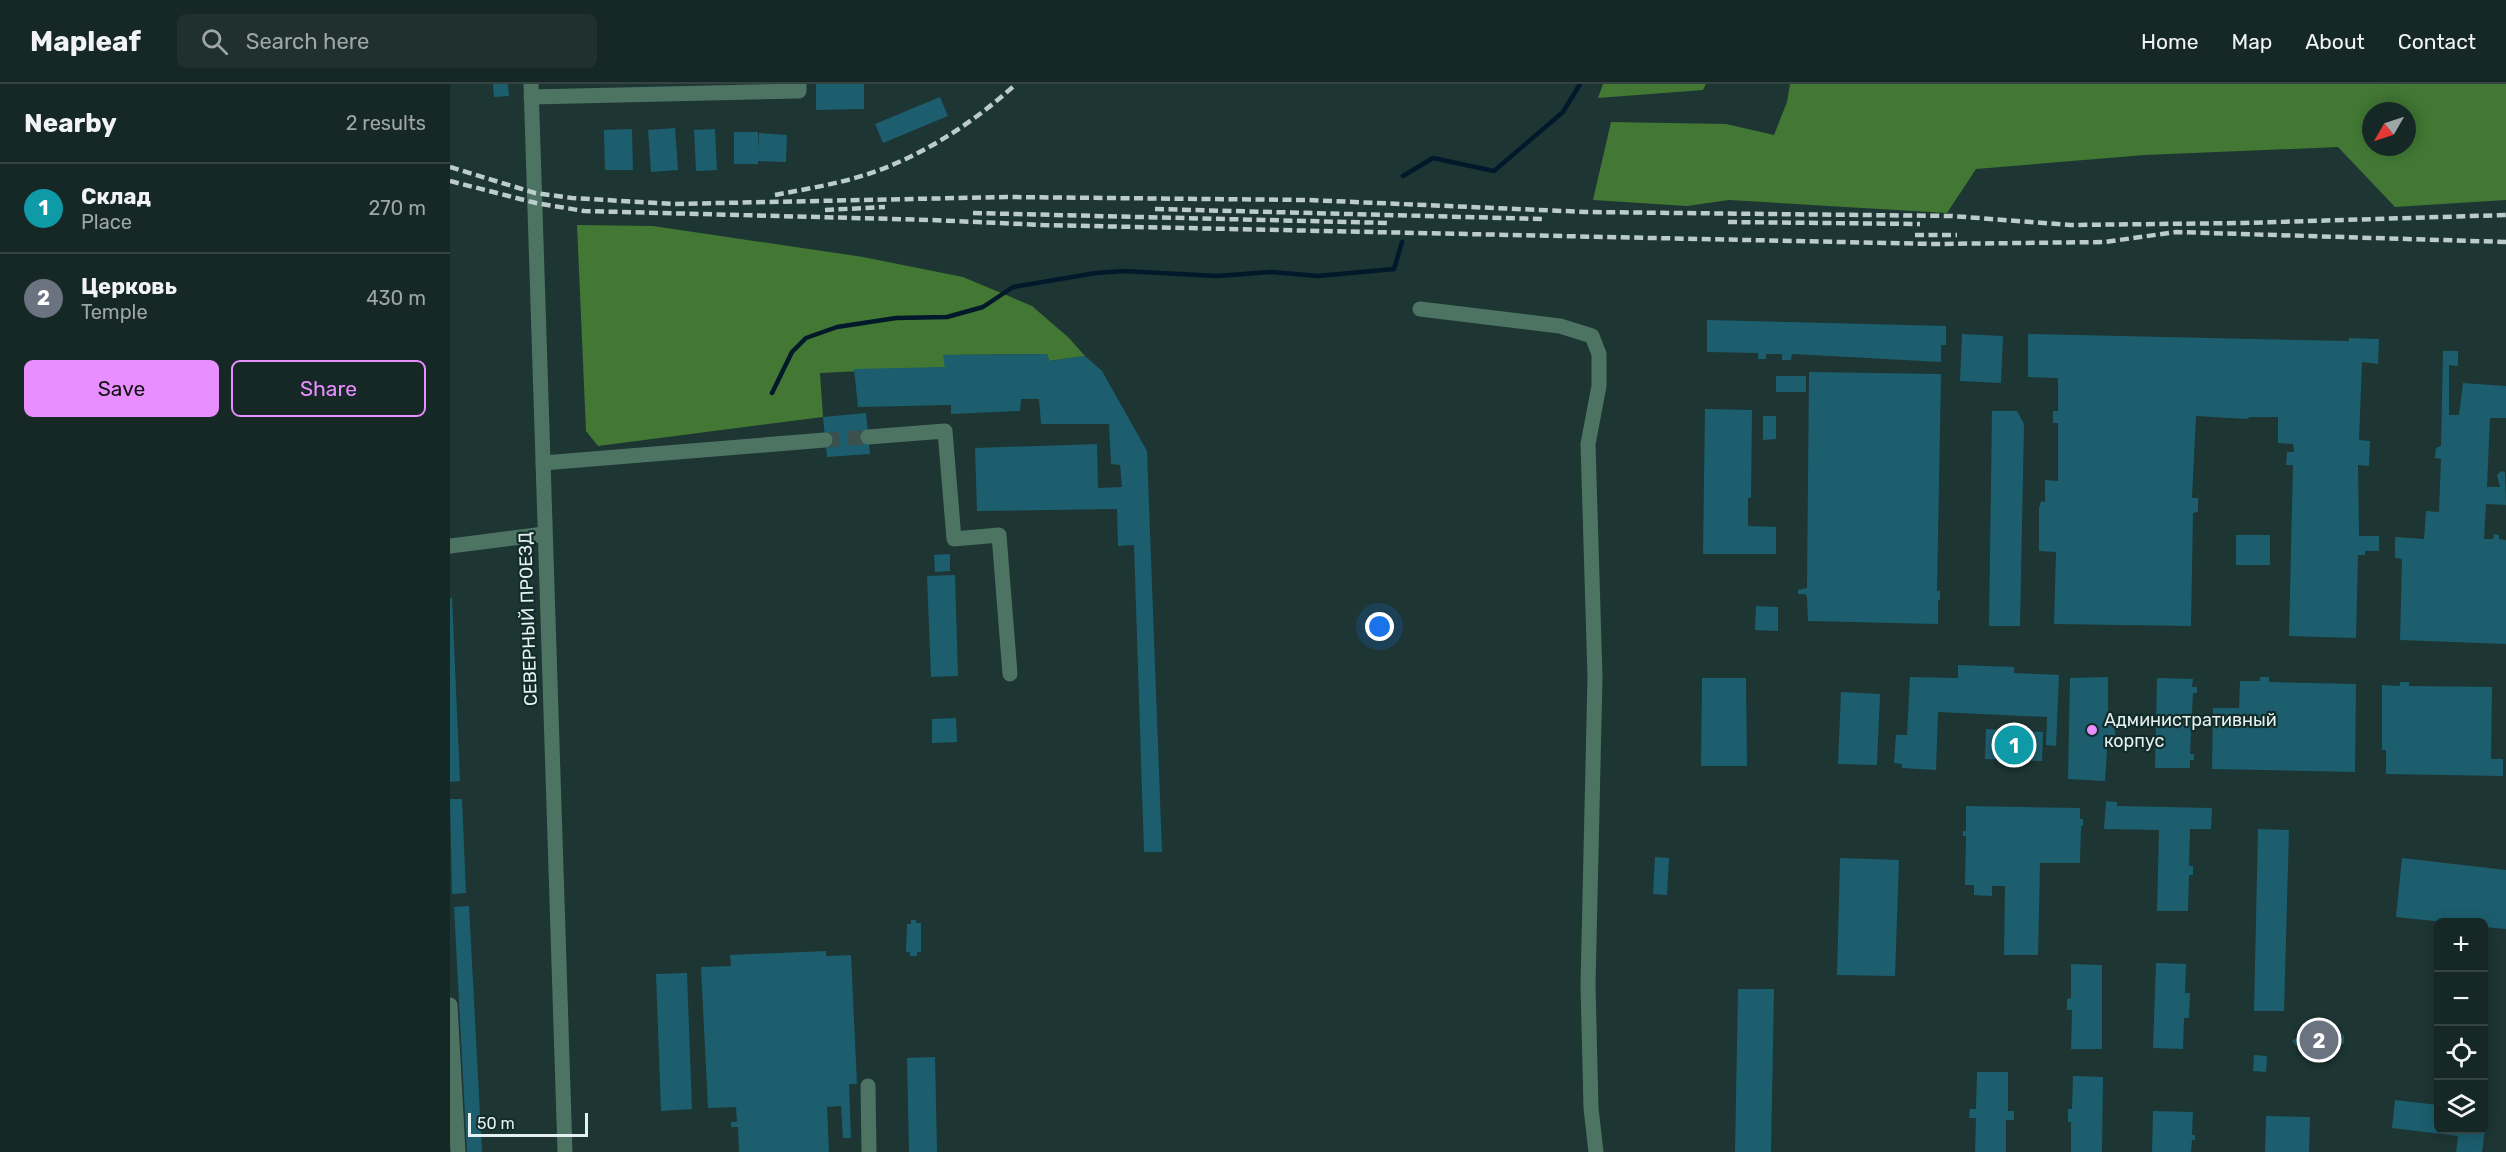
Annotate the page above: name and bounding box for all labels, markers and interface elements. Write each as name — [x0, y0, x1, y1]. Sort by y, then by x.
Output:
search box — [177, 14, 597, 68]
text: Mapleaf — [30, 25, 141, 58]
icon: search — [198, 25, 231, 58]
text: Search here — [246, 28, 369, 55]
text: Home — [2141, 29, 2198, 54]
text: Map — [2231, 29, 2272, 54]
text: About — [2305, 29, 2365, 54]
text: Contact — [2398, 29, 2476, 54]
north arrow — [2362, 102, 2416, 156]
text: Nearby — [24, 108, 117, 139]
text: 2 results — [346, 111, 426, 135]
text: Склад — [81, 183, 151, 210]
text: 1 — [39, 196, 48, 220]
text: 270 m — [369, 196, 426, 220]
text: Place — [81, 210, 132, 234]
text: Церковь — [81, 273, 177, 300]
text: 2 — [37, 286, 50, 310]
text: 430 m — [366, 286, 426, 310]
text: Temple — [81, 300, 148, 324]
button: Save — [24, 360, 219, 417]
button: Share — [231, 360, 426, 417]
street label: СЕВЕРНЫЙ ПРОЕЗД — [514, 531, 542, 706]
your location — [1365, 612, 1394, 641]
place label: Административный корпус — [2104, 709, 2277, 752]
pin: 1 — [1994, 722, 2034, 768]
marker: Административный корпус — [2085, 723, 2099, 737]
map controls — [2434, 918, 2488, 1134]
button: + — [2434, 918, 2488, 972]
button: − — [2434, 972, 2488, 1026]
pin: 2 — [2300, 1018, 2338, 1062]
button: locate — [2434, 1026, 2488, 1080]
button: layers — [2434, 1080, 2488, 1134]
scale bar — [468, 1110, 588, 1138]
text: 50 m — [477, 1114, 515, 1133]

